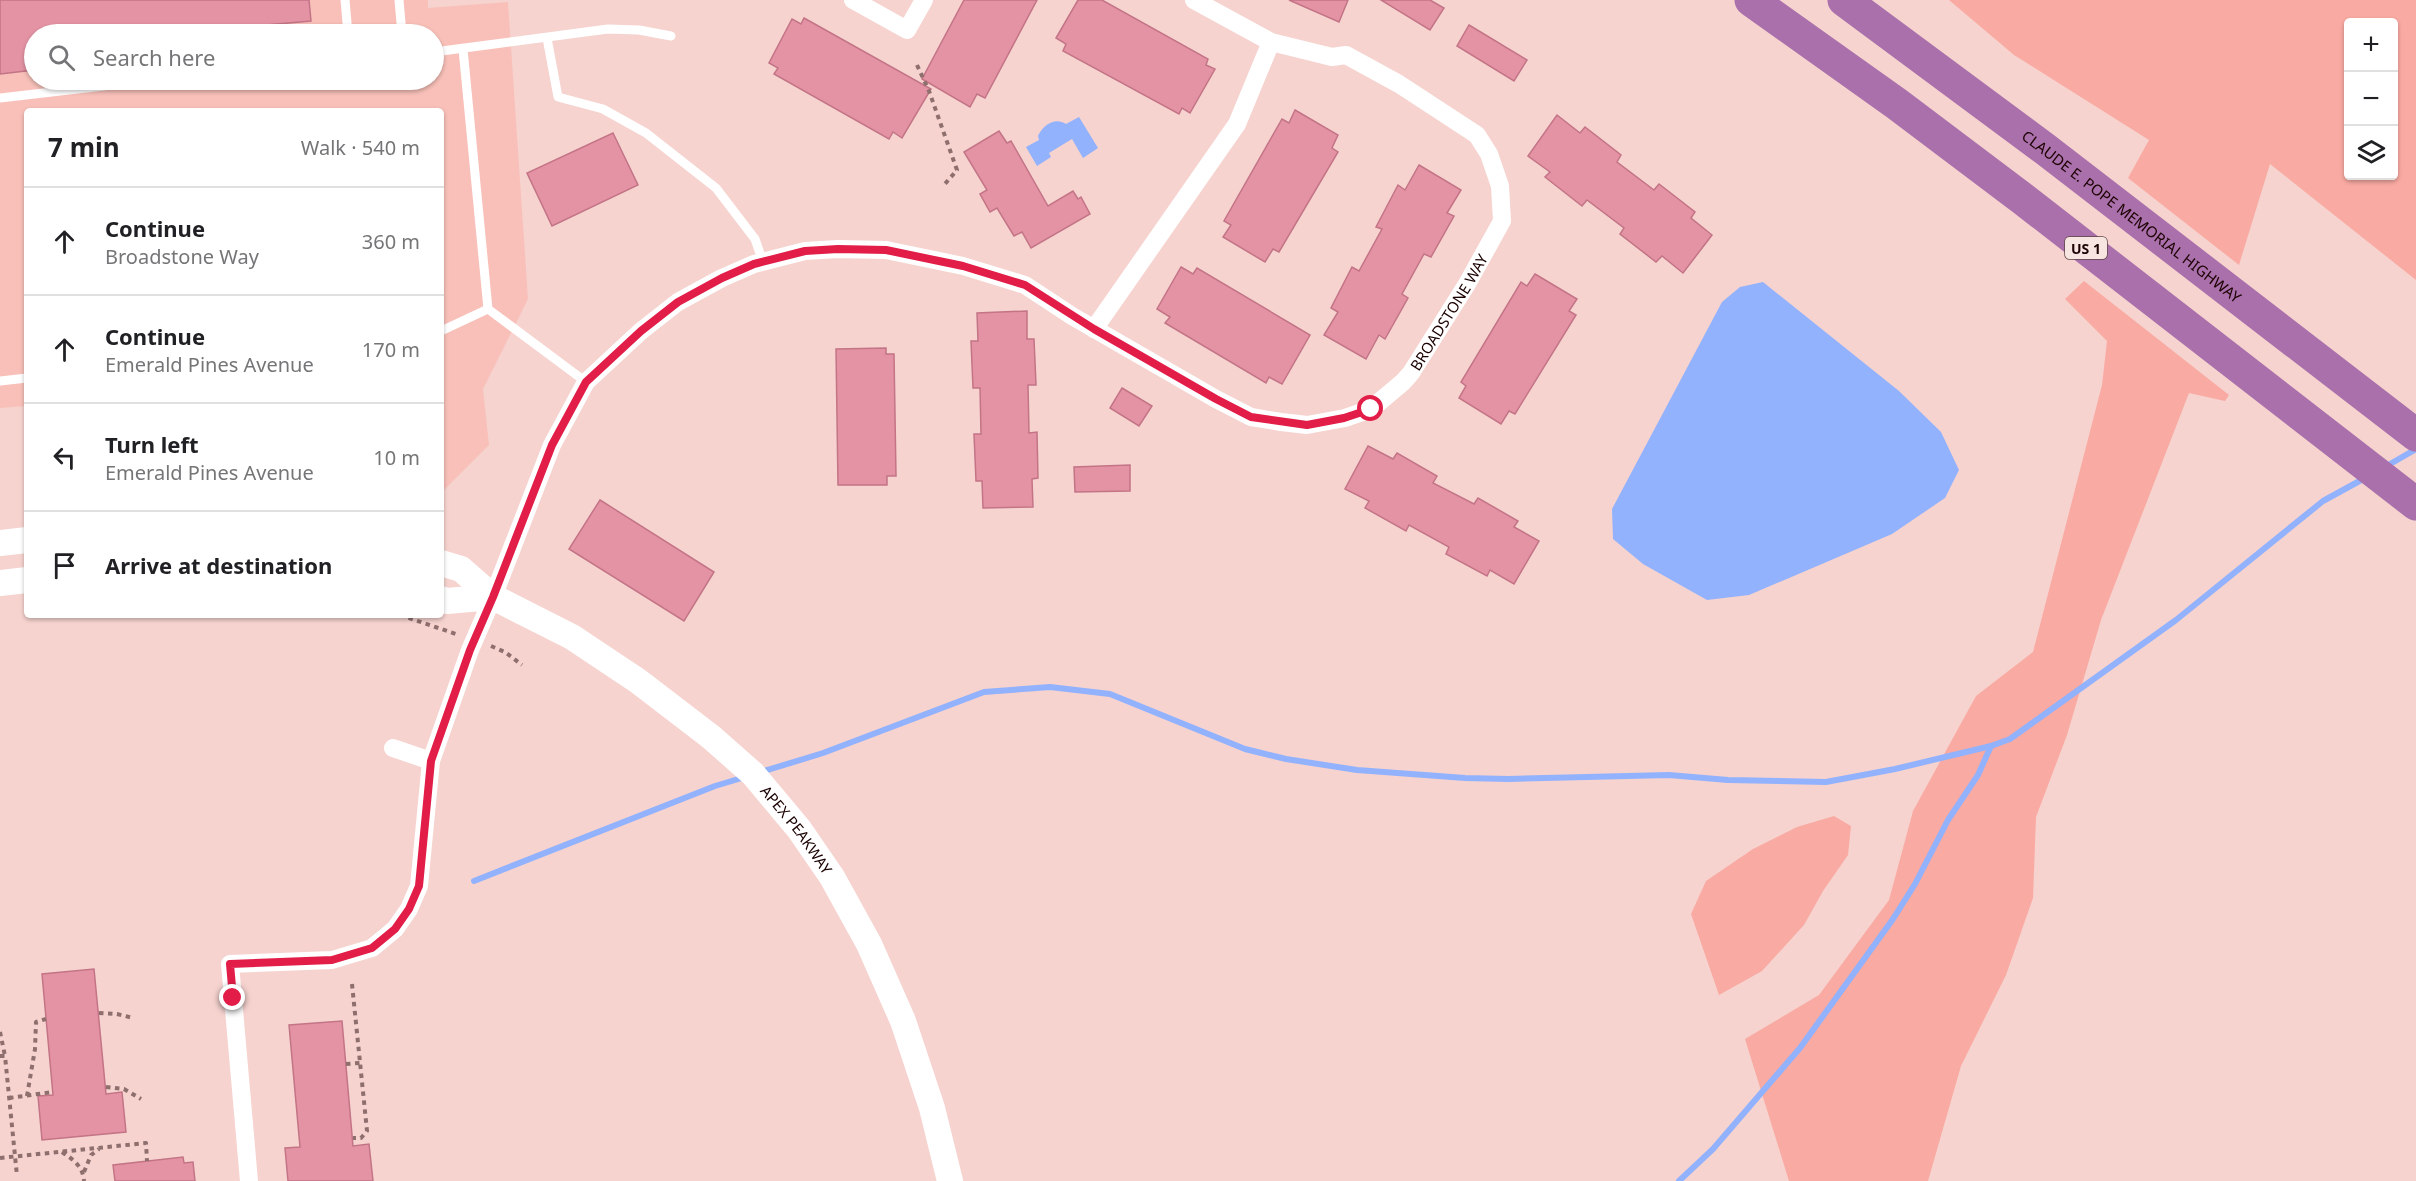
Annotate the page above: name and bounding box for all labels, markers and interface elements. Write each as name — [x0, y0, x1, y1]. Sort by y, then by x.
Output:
map controls — [2344, 18, 2398, 180]
button: + — [2344, 18, 2398, 72]
search box — [24, 24, 444, 90]
icon: search — [45, 41, 78, 74]
text: Search here — [93, 42, 215, 72]
button: − — [2344, 72, 2398, 126]
street label: CLAUDE E. POPE MEMORIAL HIGHWAY — [2018, 126, 2246, 307]
button: layers — [2344, 126, 2398, 180]
text: 7 min — [48, 129, 120, 165]
text: Walk · 540 m — [301, 134, 420, 161]
text: Continue — [105, 213, 205, 243]
icon: ahead — [48, 225, 81, 258]
text: 360 m — [362, 228, 420, 255]
road number: US 1 — [2065, 237, 2107, 259]
text: Broadstone Way — [105, 243, 259, 270]
street label: BROADSTONE WAY — [1405, 250, 1492, 374]
text: Continue — [105, 321, 205, 351]
icon: ahead — [48, 333, 81, 366]
text: 170 m — [362, 336, 420, 363]
text: Emerald Pines Avenue — [105, 351, 314, 378]
route start — [1357, 395, 1383, 421]
text: Turn left — [105, 429, 199, 459]
icon: left — [48, 441, 81, 474]
text: 10 m — [373, 444, 420, 471]
text: Emerald Pines Avenue — [105, 459, 314, 486]
icon: arrive — [48, 549, 81, 582]
text: Arrive at destination — [105, 550, 332, 580]
street label: APEX PEAKWAY — [757, 781, 837, 878]
route end — [219, 984, 245, 1010]

